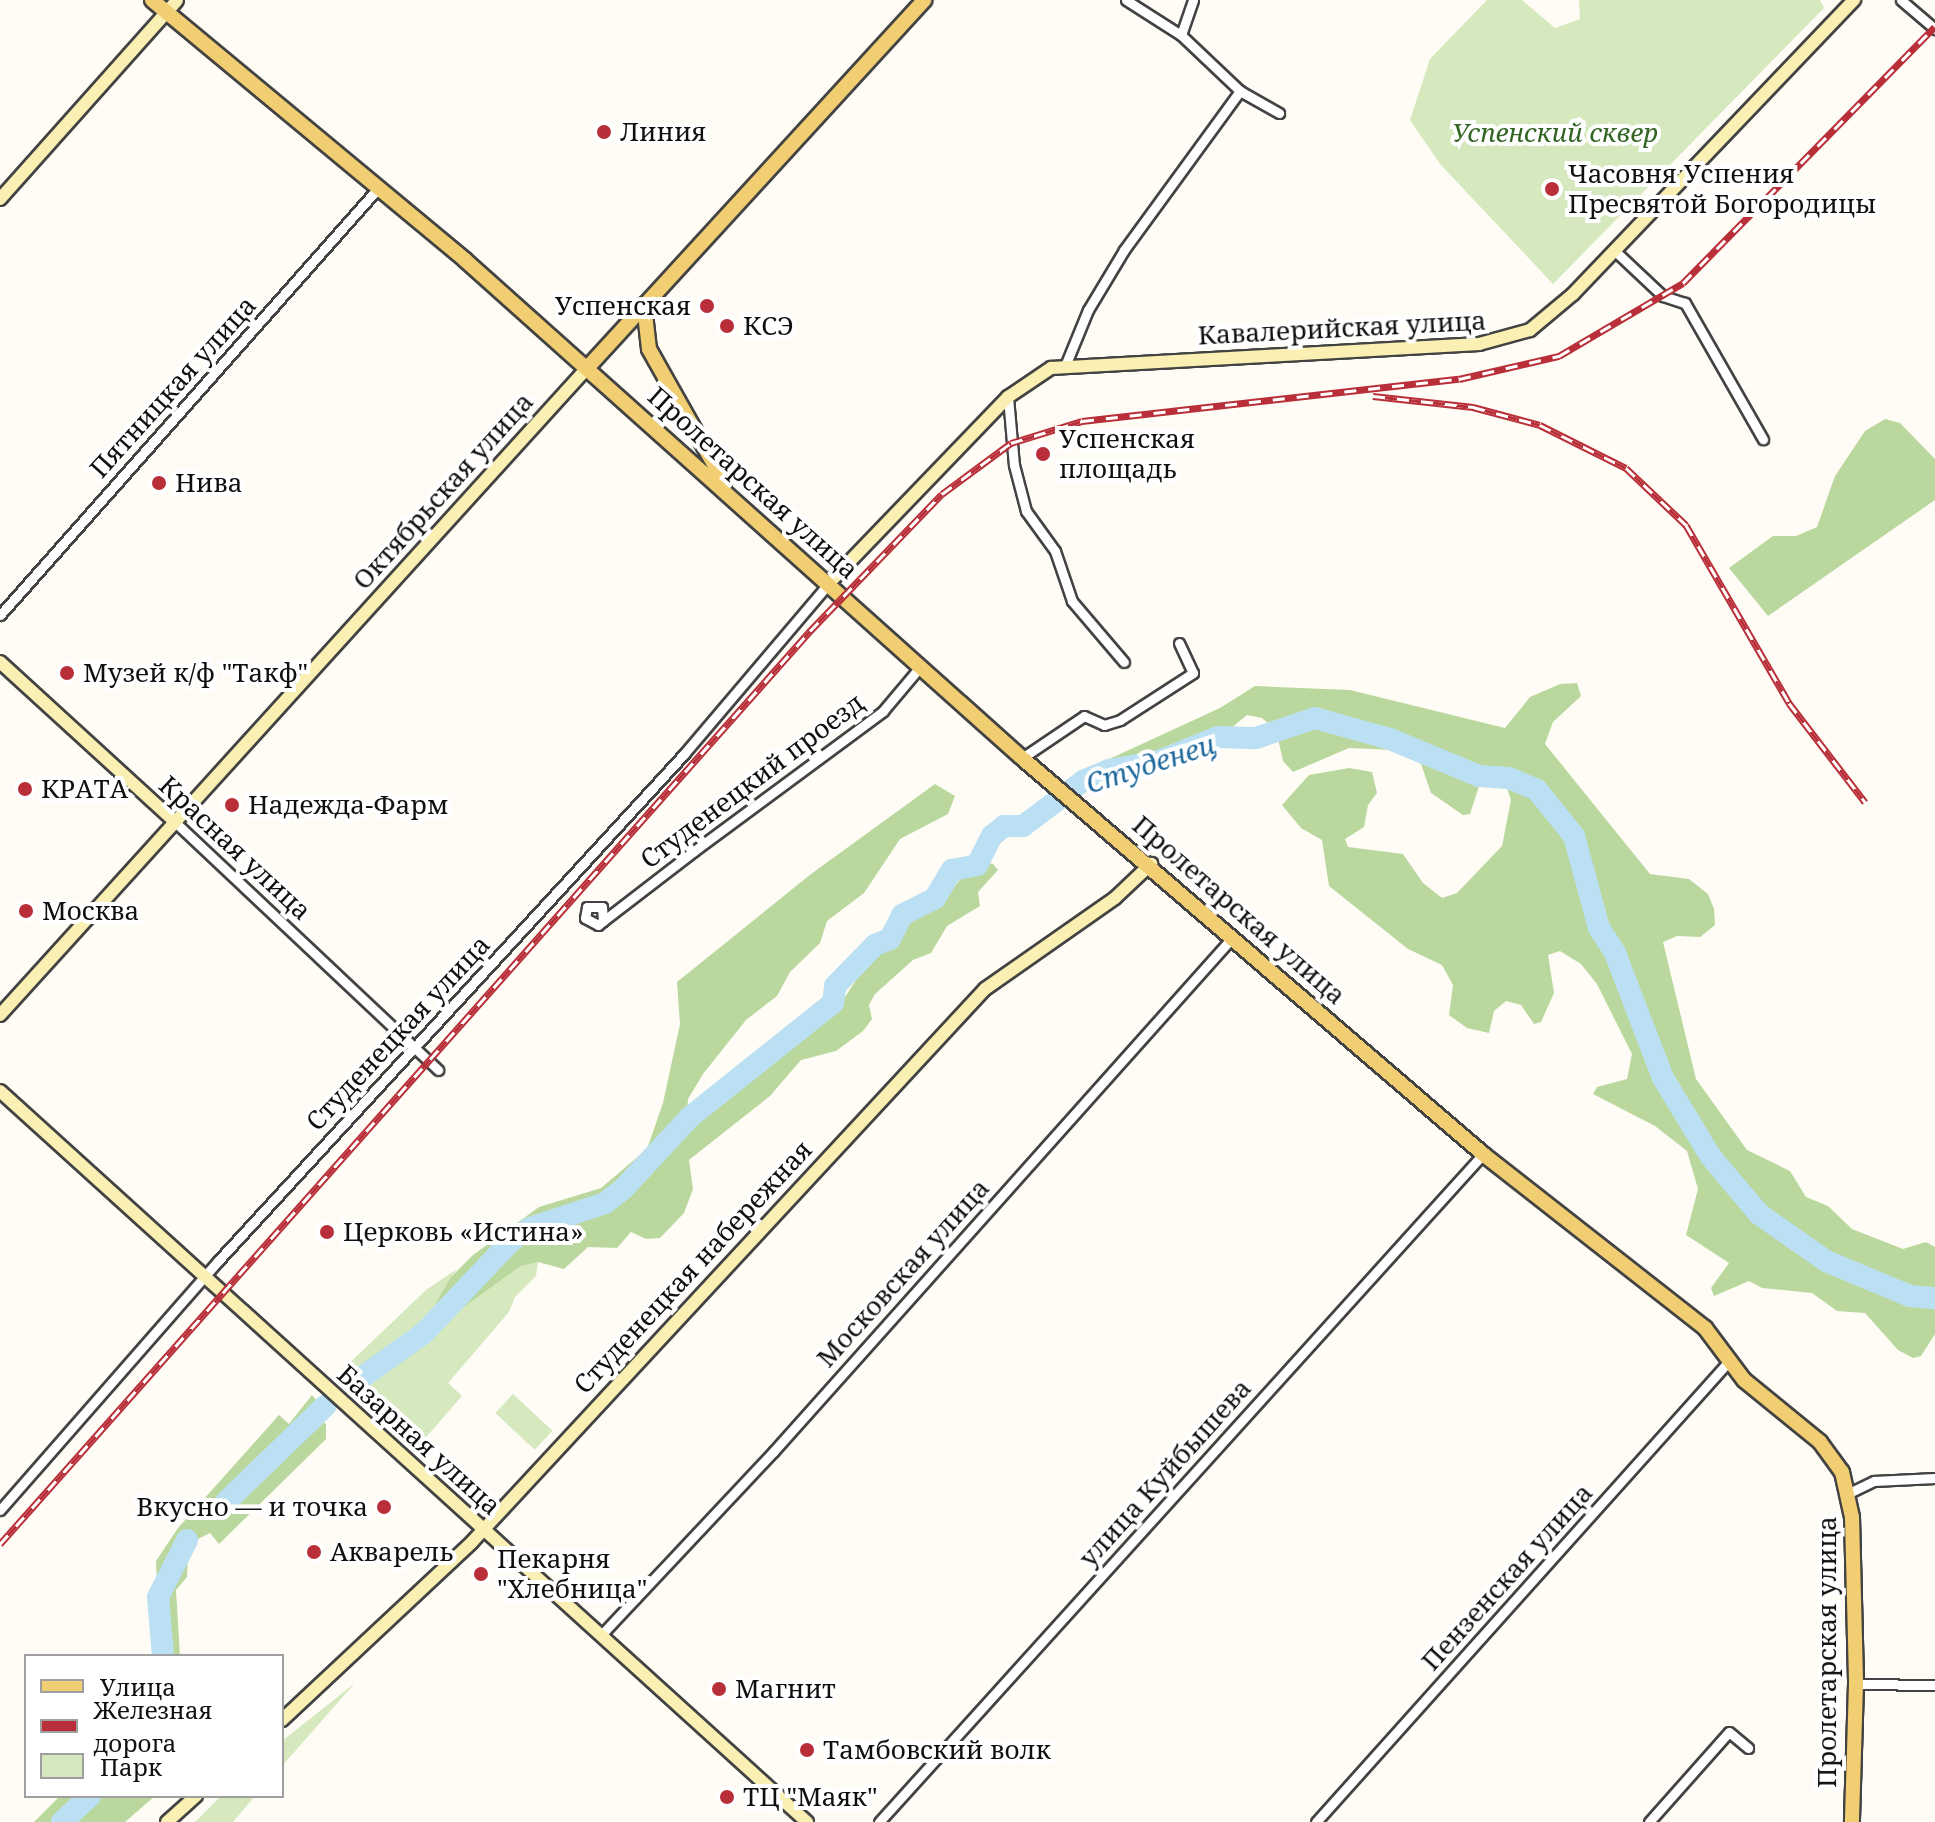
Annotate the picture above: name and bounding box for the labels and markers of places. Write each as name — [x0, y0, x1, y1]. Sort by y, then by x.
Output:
place label: Линия — [620, 116, 706, 148]
marker: Линия — [595, 123, 613, 141]
place label: Часовня Успения Пресвятой Богородицы — [1568, 158, 1876, 220]
marker: Часовня Успения Пресвятой Богородицы — [1543, 180, 1561, 198]
place label: Успенская — [555, 290, 691, 322]
marker: Успенская — [698, 297, 716, 315]
place label: КСЭ — [743, 310, 794, 342]
marker: КСЭ — [718, 317, 736, 335]
place label: Успенская площадь — [1059, 423, 1195, 484]
marker: Успенская площадь — [1034, 445, 1052, 463]
place label: Нива — [175, 467, 242, 499]
marker: Нива — [150, 474, 168, 492]
place label: Музей к/ф "Такф" — [83, 657, 308, 689]
marker: Музей к/ф "Такф" — [58, 664, 76, 682]
place label: КРАТА — [41, 773, 128, 805]
marker: КРАТА — [16, 780, 34, 798]
place label: Надежда-Фарм — [248, 789, 448, 821]
marker: Надежда-Фарм — [223, 796, 241, 814]
place label: Москва — [42, 895, 139, 927]
marker: Москва — [17, 902, 35, 920]
place label: Церковь «Истина» — [343, 1216, 583, 1248]
marker: Церковь «Истина» — [318, 1223, 336, 1241]
place label: Вкусно — и точка — [136, 1491, 368, 1523]
marker: Вкусно — и точка — [375, 1498, 393, 1516]
place label: Акварель — [330, 1536, 453, 1568]
marker: Акварель — [305, 1543, 323, 1561]
place label: Пекарня "Хлебница" — [497, 1543, 647, 1604]
marker: Пекарня "Хлебница" — [472, 1565, 490, 1583]
place label: Магнит — [735, 1673, 836, 1705]
marker: Магнит — [710, 1680, 728, 1698]
place label: Тамбовский волк — [823, 1734, 1051, 1766]
marker: Тамбовский волк — [798, 1741, 816, 1759]
place label: ТЦ "Маяк" — [743, 1781, 877, 1813]
marker: ТЦ "Маяк" — [718, 1788, 736, 1806]

